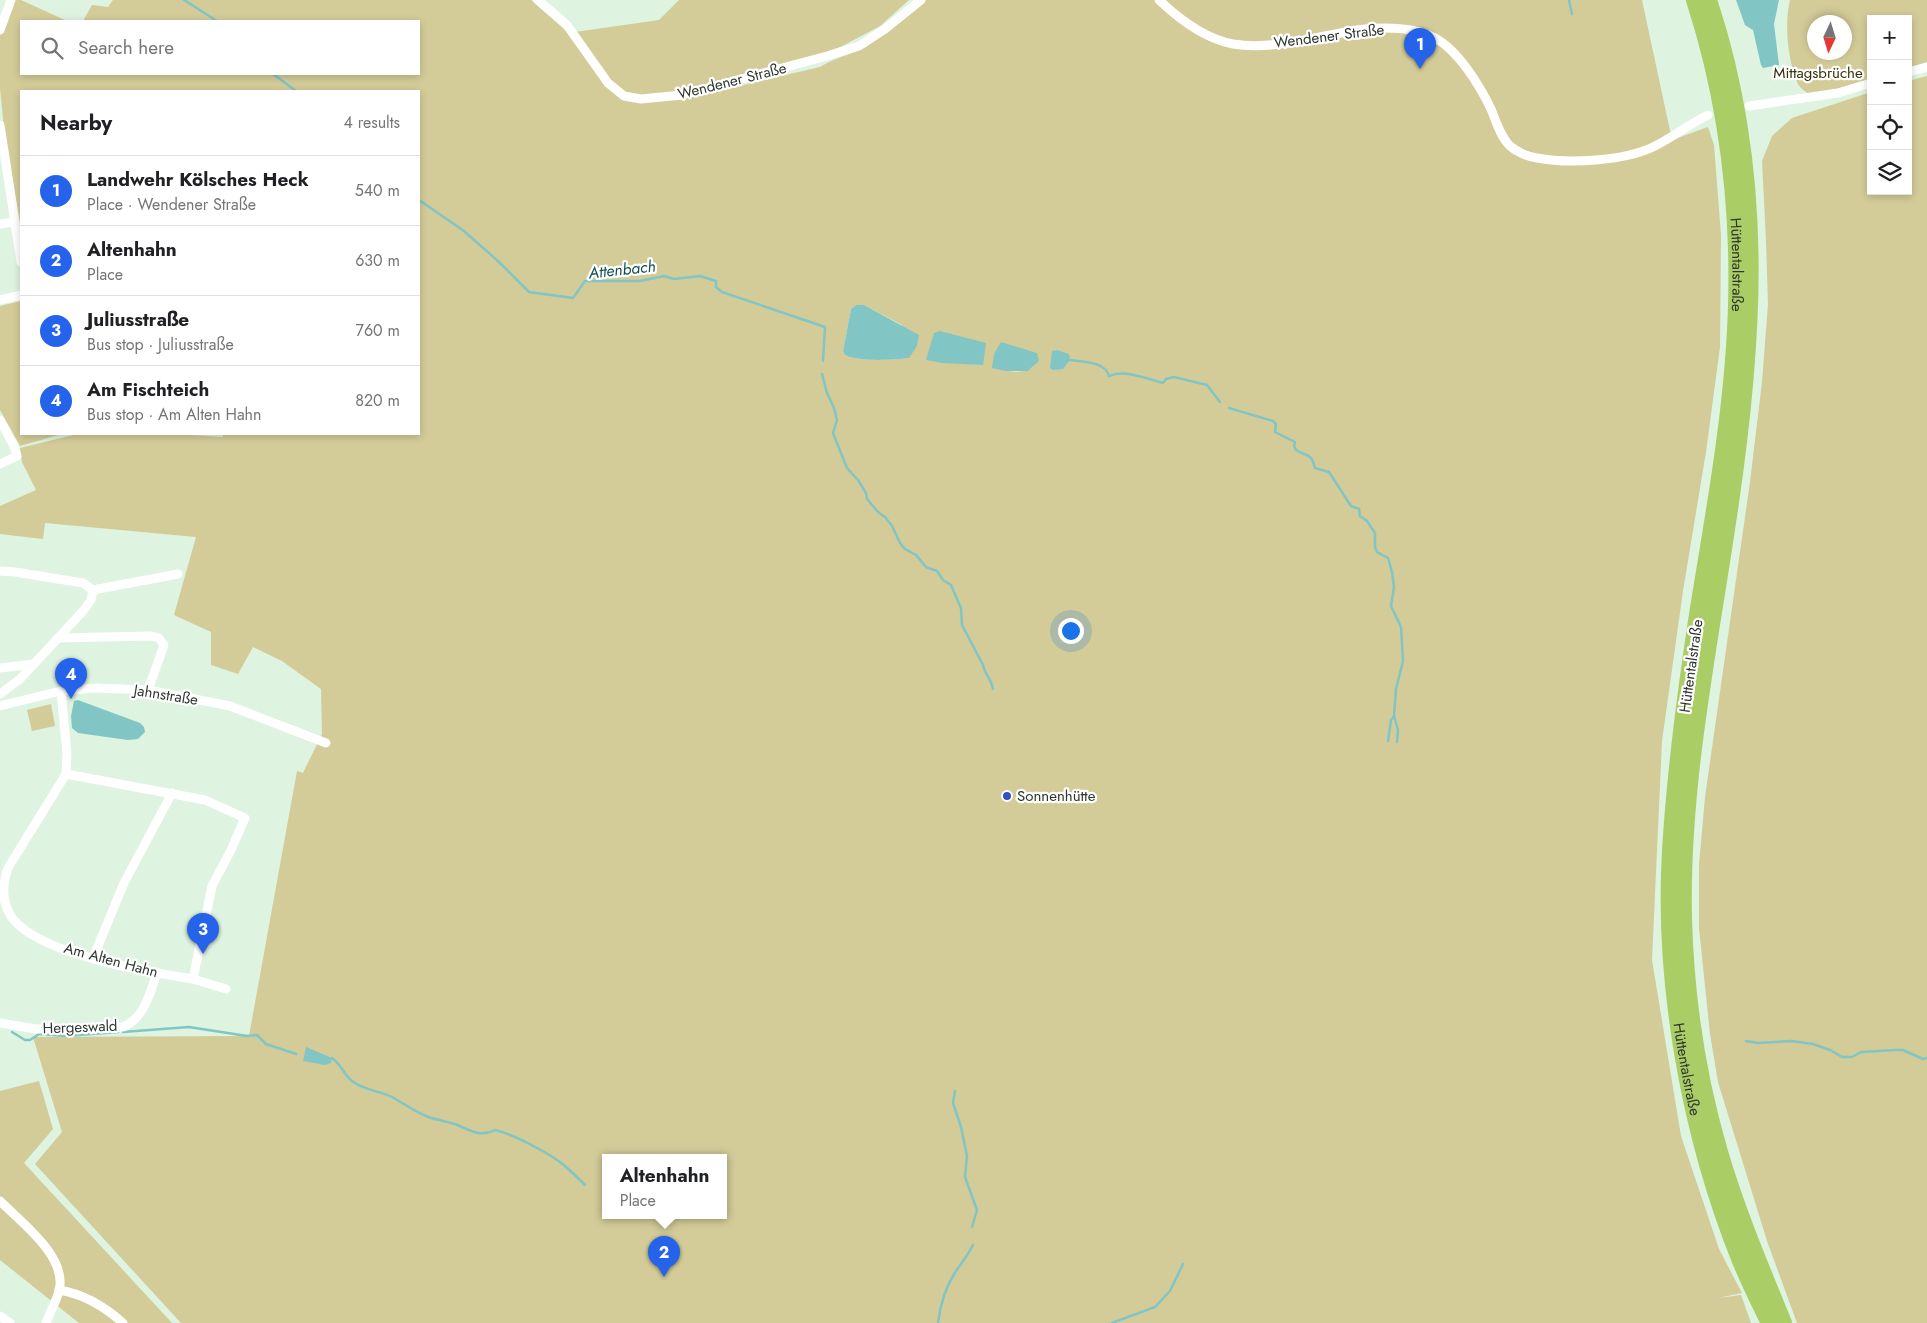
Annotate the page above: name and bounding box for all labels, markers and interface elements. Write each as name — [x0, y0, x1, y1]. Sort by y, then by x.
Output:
north arrow — [1807, 15, 1852, 60]
map controls — [1867, 15, 1912, 195]
button: + — [1867, 15, 1912, 60]
street label: Wendener Straße — [1272, 18, 1386, 54]
search box — [20, 20, 420, 75]
pin: 1 — [1404, 28, 1436, 69]
icon: search — [38, 34, 66, 62]
text: Search here — [78, 34, 174, 61]
street label: Wendener Straße — [675, 57, 789, 105]
button: − — [1867, 60, 1912, 105]
park label: Mittagsbrüche — [1773, 62, 1863, 84]
button: locate — [1867, 105, 1912, 150]
text: Nearby — [40, 108, 112, 138]
text: 4 results — [344, 111, 400, 134]
button: layers — [1867, 150, 1912, 195]
text: Landwehr Kölsches Heck — [87, 166, 309, 193]
text: 1 — [52, 179, 60, 202]
text: 540 m — [355, 179, 400, 202]
text: Place · Wendener Straße — [87, 193, 256, 216]
street label: Hüttentalstraße — [1725, 217, 1748, 312]
text: Altenhahn — [87, 236, 177, 263]
text: 2 — [51, 249, 61, 272]
text: 630 m — [355, 249, 400, 272]
water label: Attenbach — [586, 255, 657, 285]
text: Place — [87, 263, 123, 286]
text: Juliusstraße — [87, 306, 189, 333]
text: 3 — [51, 319, 61, 342]
text: 760 m — [356, 319, 400, 342]
text: Bus stop · Juliusstraße — [87, 333, 234, 356]
text: Am Fischteich — [87, 376, 209, 403]
text: 4 — [50, 389, 62, 412]
text: 820 m — [355, 389, 400, 412]
text: Bus stop · Am Alten Hahn — [87, 403, 261, 426]
your location — [1058, 618, 1084, 644]
street label: Hüttentalstraße — [1674, 618, 1708, 714]
pin: 4 — [55, 658, 87, 699]
street label: Jahnstraße — [130, 679, 200, 711]
place label: Sonnenhütte — [1017, 785, 1096, 807]
marker: Sonnenhütte — [1001, 790, 1013, 802]
pin: 3 — [187, 913, 219, 954]
street label: Am Alten Hahn — [61, 937, 161, 983]
street label: Hergeswald — [42, 1015, 118, 1039]
street label: Hüttentalstraße — [1668, 1021, 1706, 1118]
popup — [602, 1154, 727, 1219]
text: Altenhahn — [620, 1162, 709, 1189]
text: Place — [620, 1189, 656, 1212]
pin: 2 — [648, 1236, 680, 1277]

